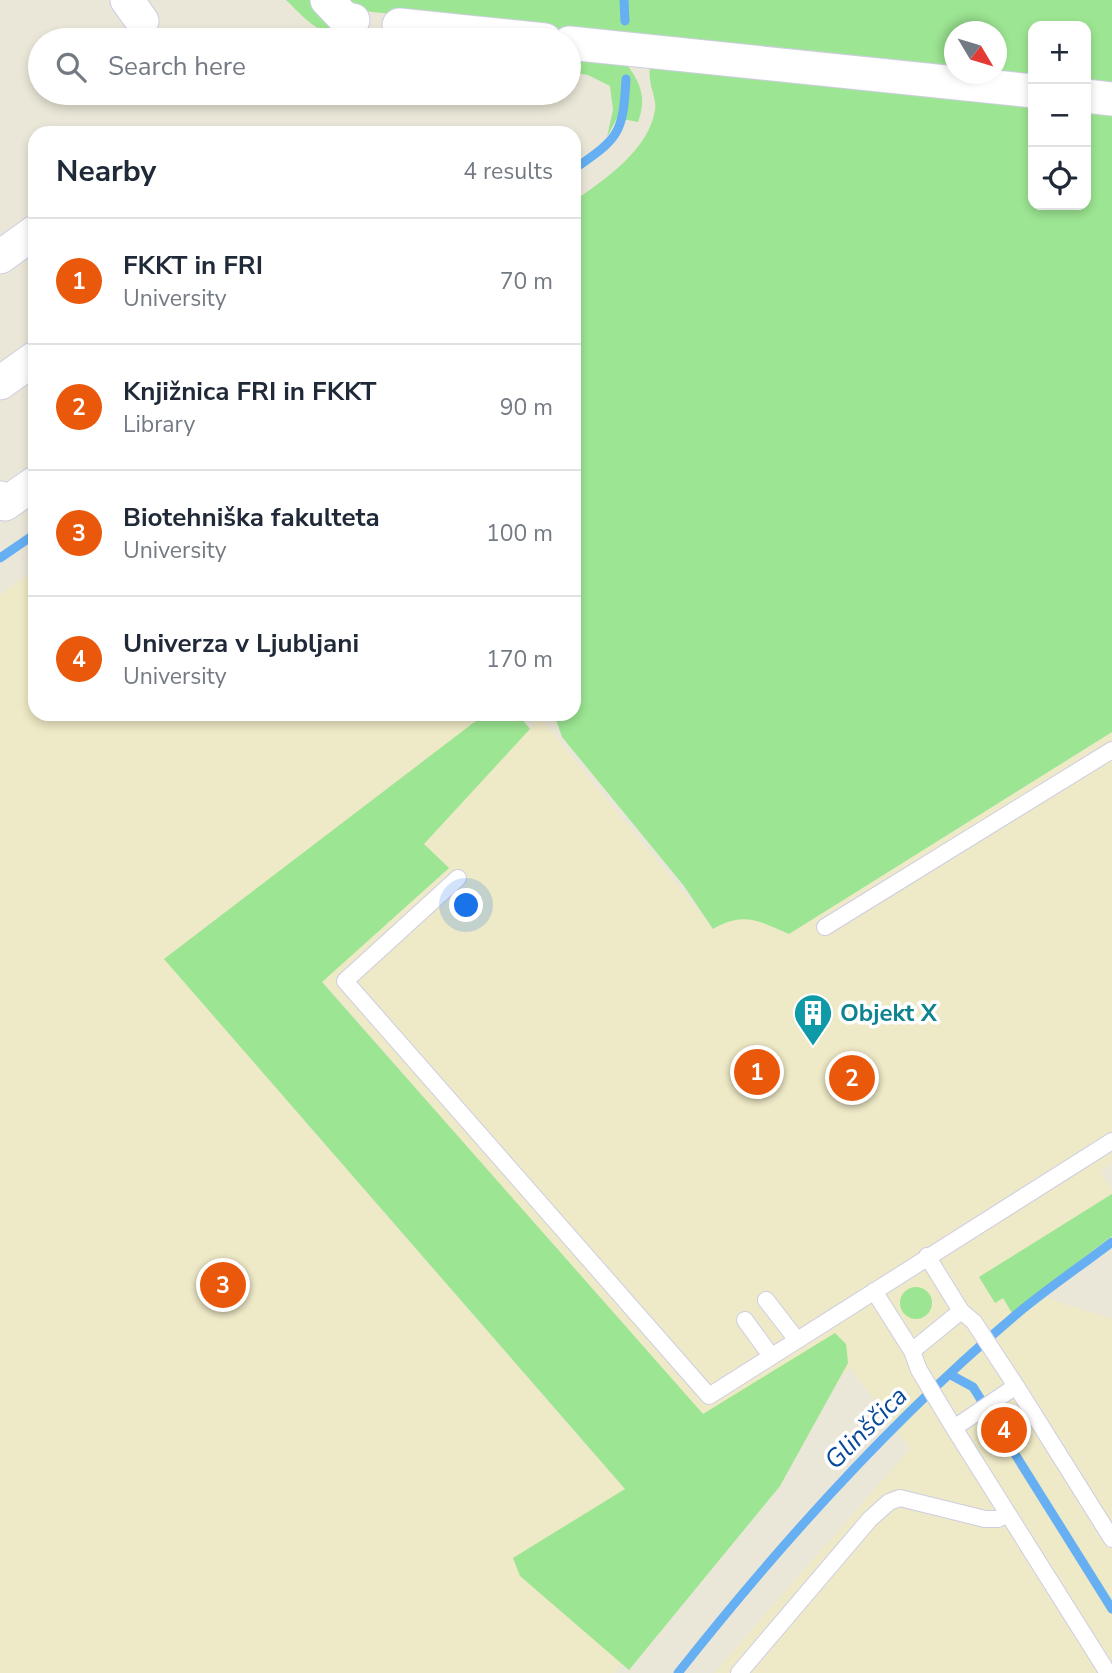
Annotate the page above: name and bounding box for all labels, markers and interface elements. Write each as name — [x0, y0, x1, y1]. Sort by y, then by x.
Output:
north arrow — [944, 21, 1007, 84]
map controls — [1028, 21, 1091, 210]
button: + — [1028, 21, 1091, 84]
search box — [28, 28, 581, 105]
icon: search — [52, 48, 90, 86]
text: Search here — [108, 49, 246, 84]
button: − — [1028, 84, 1091, 147]
button: locate — [1028, 147, 1091, 210]
text: Nearby — [56, 151, 156, 192]
text: 4 results — [463, 156, 553, 187]
text: FKKT in FRI — [123, 248, 263, 283]
text: 1 — [72, 266, 86, 297]
text: 70 m — [500, 266, 553, 297]
text: University — [123, 283, 227, 314]
text: Knjižnica FRI in FKKT — [123, 374, 376, 409]
text: 2 — [72, 392, 86, 423]
text: 90 m — [500, 392, 553, 423]
text: Library — [123, 409, 195, 440]
text: Biotehniška fakulteta — [123, 500, 380, 535]
text: 3 — [72, 518, 86, 549]
text: 100 m — [486, 518, 553, 549]
text: University — [123, 535, 227, 566]
text: Univerza v Ljubljani — [123, 626, 359, 661]
text: 4 — [72, 644, 86, 675]
text: 170 m — [486, 644, 553, 675]
text: University — [123, 661, 227, 692]
your location — [449, 888, 483, 922]
building icon: Objekt X — [792, 992, 834, 1047]
place label: Objekt X — [840, 997, 938, 1029]
pin: 1 — [734, 1046, 780, 1098]
pin: 2 — [829, 1052, 875, 1104]
pin: 3 — [200, 1259, 246, 1311]
water label: Glinščica — [817, 1379, 915, 1477]
pin: 4 — [981, 1404, 1027, 1456]

